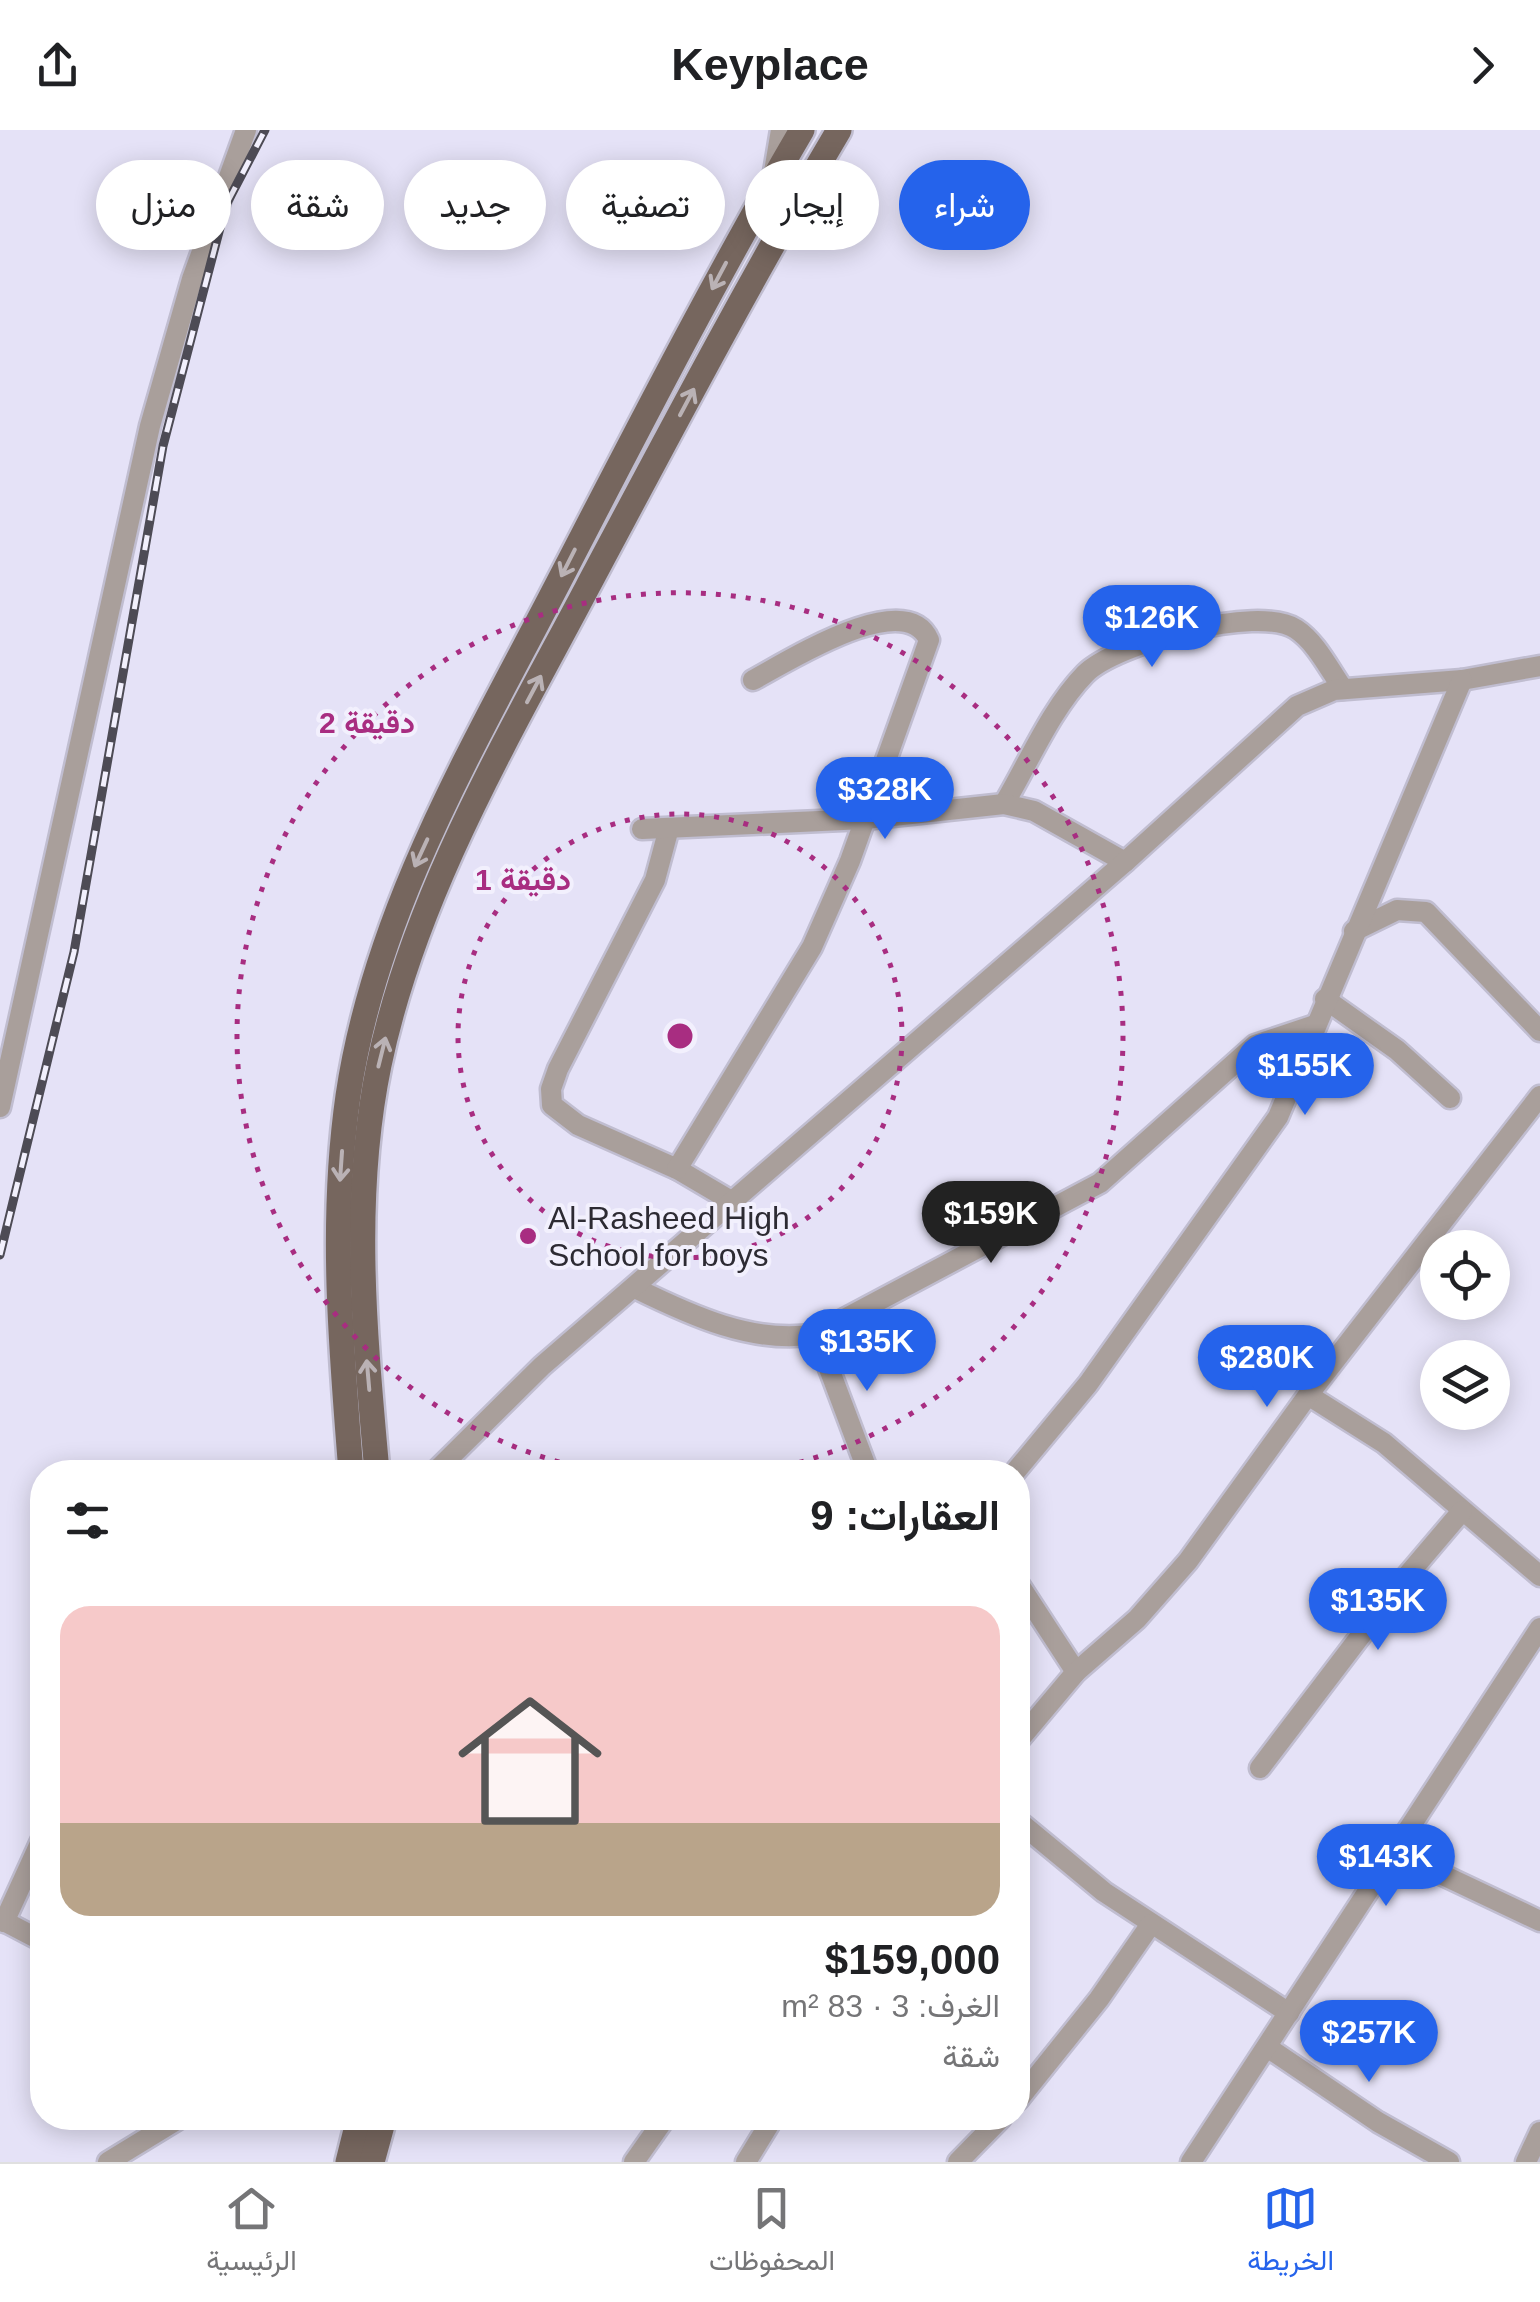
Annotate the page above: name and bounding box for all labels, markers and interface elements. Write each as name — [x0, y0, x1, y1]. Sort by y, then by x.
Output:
icon: share — [30, 38, 85, 93]
icon: forward — [1455, 38, 1510, 93]
text: Keyplace — [671, 39, 869, 90]
chip: منزل — [96, 160, 231, 250]
chip: شقة — [251, 160, 384, 250]
chip: جديد — [404, 160, 546, 250]
chip: تصفية — [566, 160, 725, 250]
chip: إيجار — [745, 160, 879, 250]
chip: شراء — [899, 160, 1030, 250]
one-way arrow — [709, 260, 728, 290]
one-way arrow — [677, 387, 697, 417]
one-way arrow — [558, 548, 577, 578]
pin: $126K — [1082, 585, 1222, 670]
text: $126K — [1105, 599, 1199, 635]
one-way arrow — [525, 674, 544, 704]
text: 2 دقيقة — [319, 706, 415, 740]
pin: $328K — [815, 757, 955, 842]
text: $328K — [838, 771, 932, 807]
one-way arrow — [411, 837, 430, 867]
text: 1 دقيقة — [475, 863, 571, 897]
centre of rings — [662, 1018, 698, 1054]
pin: $155K — [1235, 1033, 1375, 1118]
one-way arrow — [374, 1037, 393, 1068]
text: $155K — [1258, 1047, 1352, 1083]
one-way arrow — [332, 1150, 351, 1182]
pin: $159K — [921, 1181, 1061, 1266]
text: $159K — [944, 1195, 1038, 1231]
place label: Al-Rasheed High School for boys — [548, 1200, 790, 1273]
marker: Al-Rasheed High School for boys — [517, 1225, 539, 1247]
map controls — [1420, 1230, 1510, 1430]
button: locate — [1420, 1230, 1510, 1320]
pin: $135K — [797, 1309, 937, 1394]
text: $135K — [820, 1323, 914, 1359]
pin: $280K — [1197, 1325, 1337, 1410]
text: $280K — [1220, 1339, 1314, 1375]
button: layers — [1420, 1340, 1510, 1430]
one-way arrow — [359, 1360, 378, 1392]
text: العقارات: 9 — [810, 1492, 1000, 1539]
icon: filters — [60, 1493, 115, 1548]
pin: $135K — [1308, 1568, 1448, 1653]
text: $135K — [1331, 1582, 1425, 1618]
icon: home — [440, 1671, 620, 1851]
pin: $143K — [1316, 1824, 1456, 1909]
text: $143K — [1339, 1838, 1433, 1874]
text: $159,000 — [825, 1936, 1000, 1983]
text: الغرف: 3 · 83 m² — [781, 1988, 1000, 2024]
pin: $257K — [1299, 2000, 1439, 2085]
text: $257K — [1322, 2014, 1416, 2050]
text: شقة — [942, 2038, 1000, 2074]
tab: الرئيسية — [206, 2181, 297, 2285]
tab: المحفوظات — [709, 2181, 835, 2285]
tab: الخريطة — [1247, 2181, 1334, 2285]

